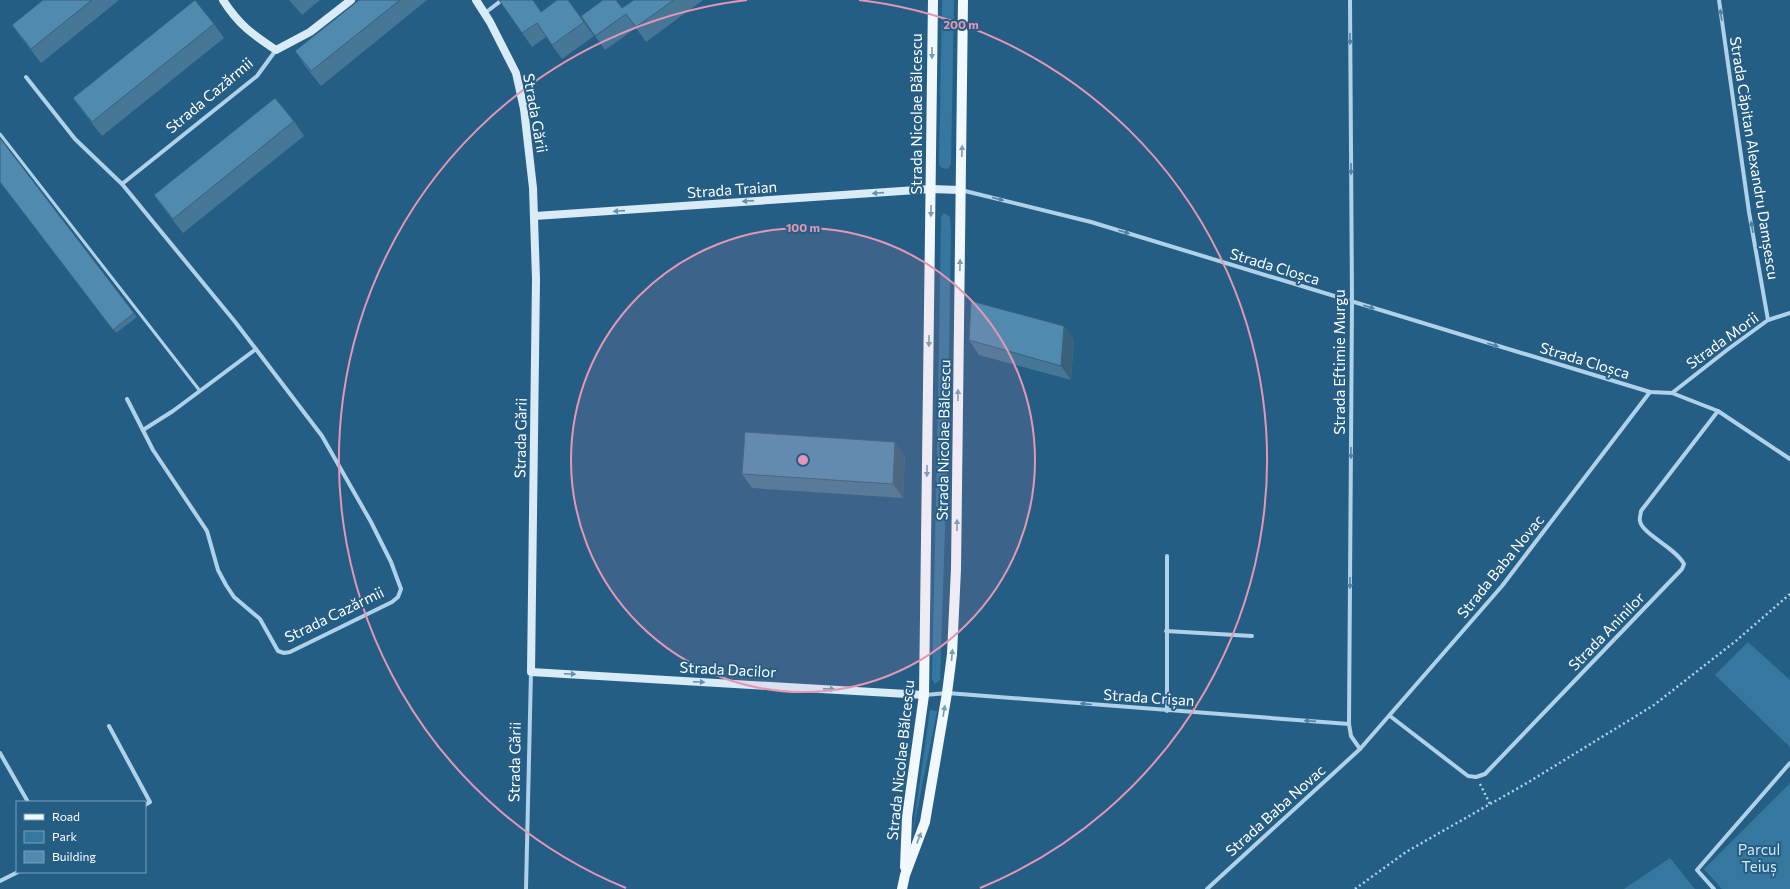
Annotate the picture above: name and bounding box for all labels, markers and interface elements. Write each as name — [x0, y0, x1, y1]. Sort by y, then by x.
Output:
one-way arrow — [1718, 9, 1724, 21]
text: 200 m — [943, 17, 979, 31]
street label: Strada Nicolae Bălcescu — [907, 33, 925, 195]
one-way arrow — [1347, 33, 1353, 46]
street label: Strada Căpitan Alexandru Damșescu — [1725, 35, 1783, 281]
one-way arrow — [929, 47, 935, 60]
street label: Strada Cazărmii — [162, 53, 256, 137]
street label: Strada Gării — [520, 72, 552, 154]
one-way arrow — [958, 145, 965, 157]
one-way arrow — [1348, 163, 1354, 176]
street label: Strada Traian — [686, 177, 778, 201]
one-way arrow — [872, 189, 884, 196]
one-way arrow — [992, 196, 1005, 202]
one-way arrow — [742, 198, 754, 205]
one-way arrow — [928, 205, 934, 218]
one-way arrow — [613, 207, 625, 214]
text: 100 m — [786, 220, 820, 234]
one-way arrow — [1748, 221, 1754, 233]
one-way arrow — [1118, 230, 1130, 236]
street label: Strada Cloșca — [1227, 244, 1322, 290]
one-way arrow — [957, 258, 963, 271]
street label: Strada Eftimie Murgu — [1330, 289, 1348, 435]
one-way arrow — [1363, 304, 1375, 310]
street label: Strada Morii — [1682, 308, 1762, 372]
one-way arrow — [926, 335, 932, 348]
street label: Strada Cloșca — [1537, 338, 1632, 384]
one-way arrow — [1488, 342, 1500, 348]
street label: Strada Nicolae Bălcescu — [933, 359, 953, 521]
one-way arrow — [955, 388, 961, 401]
street label: Strada Gării — [510, 398, 530, 478]
one-way arrow — [1348, 447, 1354, 460]
centre of rings — [796, 453, 810, 467]
one-way arrow — [924, 465, 930, 478]
street label: Strada Baba Novac — [1453, 511, 1547, 621]
one-way arrow — [953, 519, 960, 531]
one-way arrow — [1347, 577, 1353, 590]
street label: Strada Cazărmii — [282, 582, 386, 646]
street label: Strada Aninilor — [1564, 588, 1648, 674]
one-way arrow — [949, 649, 955, 661]
street label: Strada Dacilor — [679, 657, 777, 681]
one-way arrow — [564, 671, 576, 678]
one-way arrow — [693, 678, 705, 685]
street label: Strada Nicolae Bălcescu — [883, 679, 917, 841]
street label: Strada Crișan — [1103, 685, 1195, 711]
one-way arrow — [823, 686, 835, 693]
one-way arrow — [1080, 701, 1092, 708]
one-way arrow — [942, 705, 948, 717]
one-way arrow — [1304, 718, 1316, 725]
street label: Strada Gării — [504, 722, 524, 802]
street label: Strada Baba Novac — [1221, 761, 1329, 859]
legend — [16, 801, 146, 873]
text: Road — [52, 809, 80, 823]
text: Park — [52, 829, 78, 843]
one-way arrow — [916, 832, 922, 844]
park label: Parcul Teiuș — [1738, 840, 1780, 877]
text: Building — [52, 849, 96, 863]

